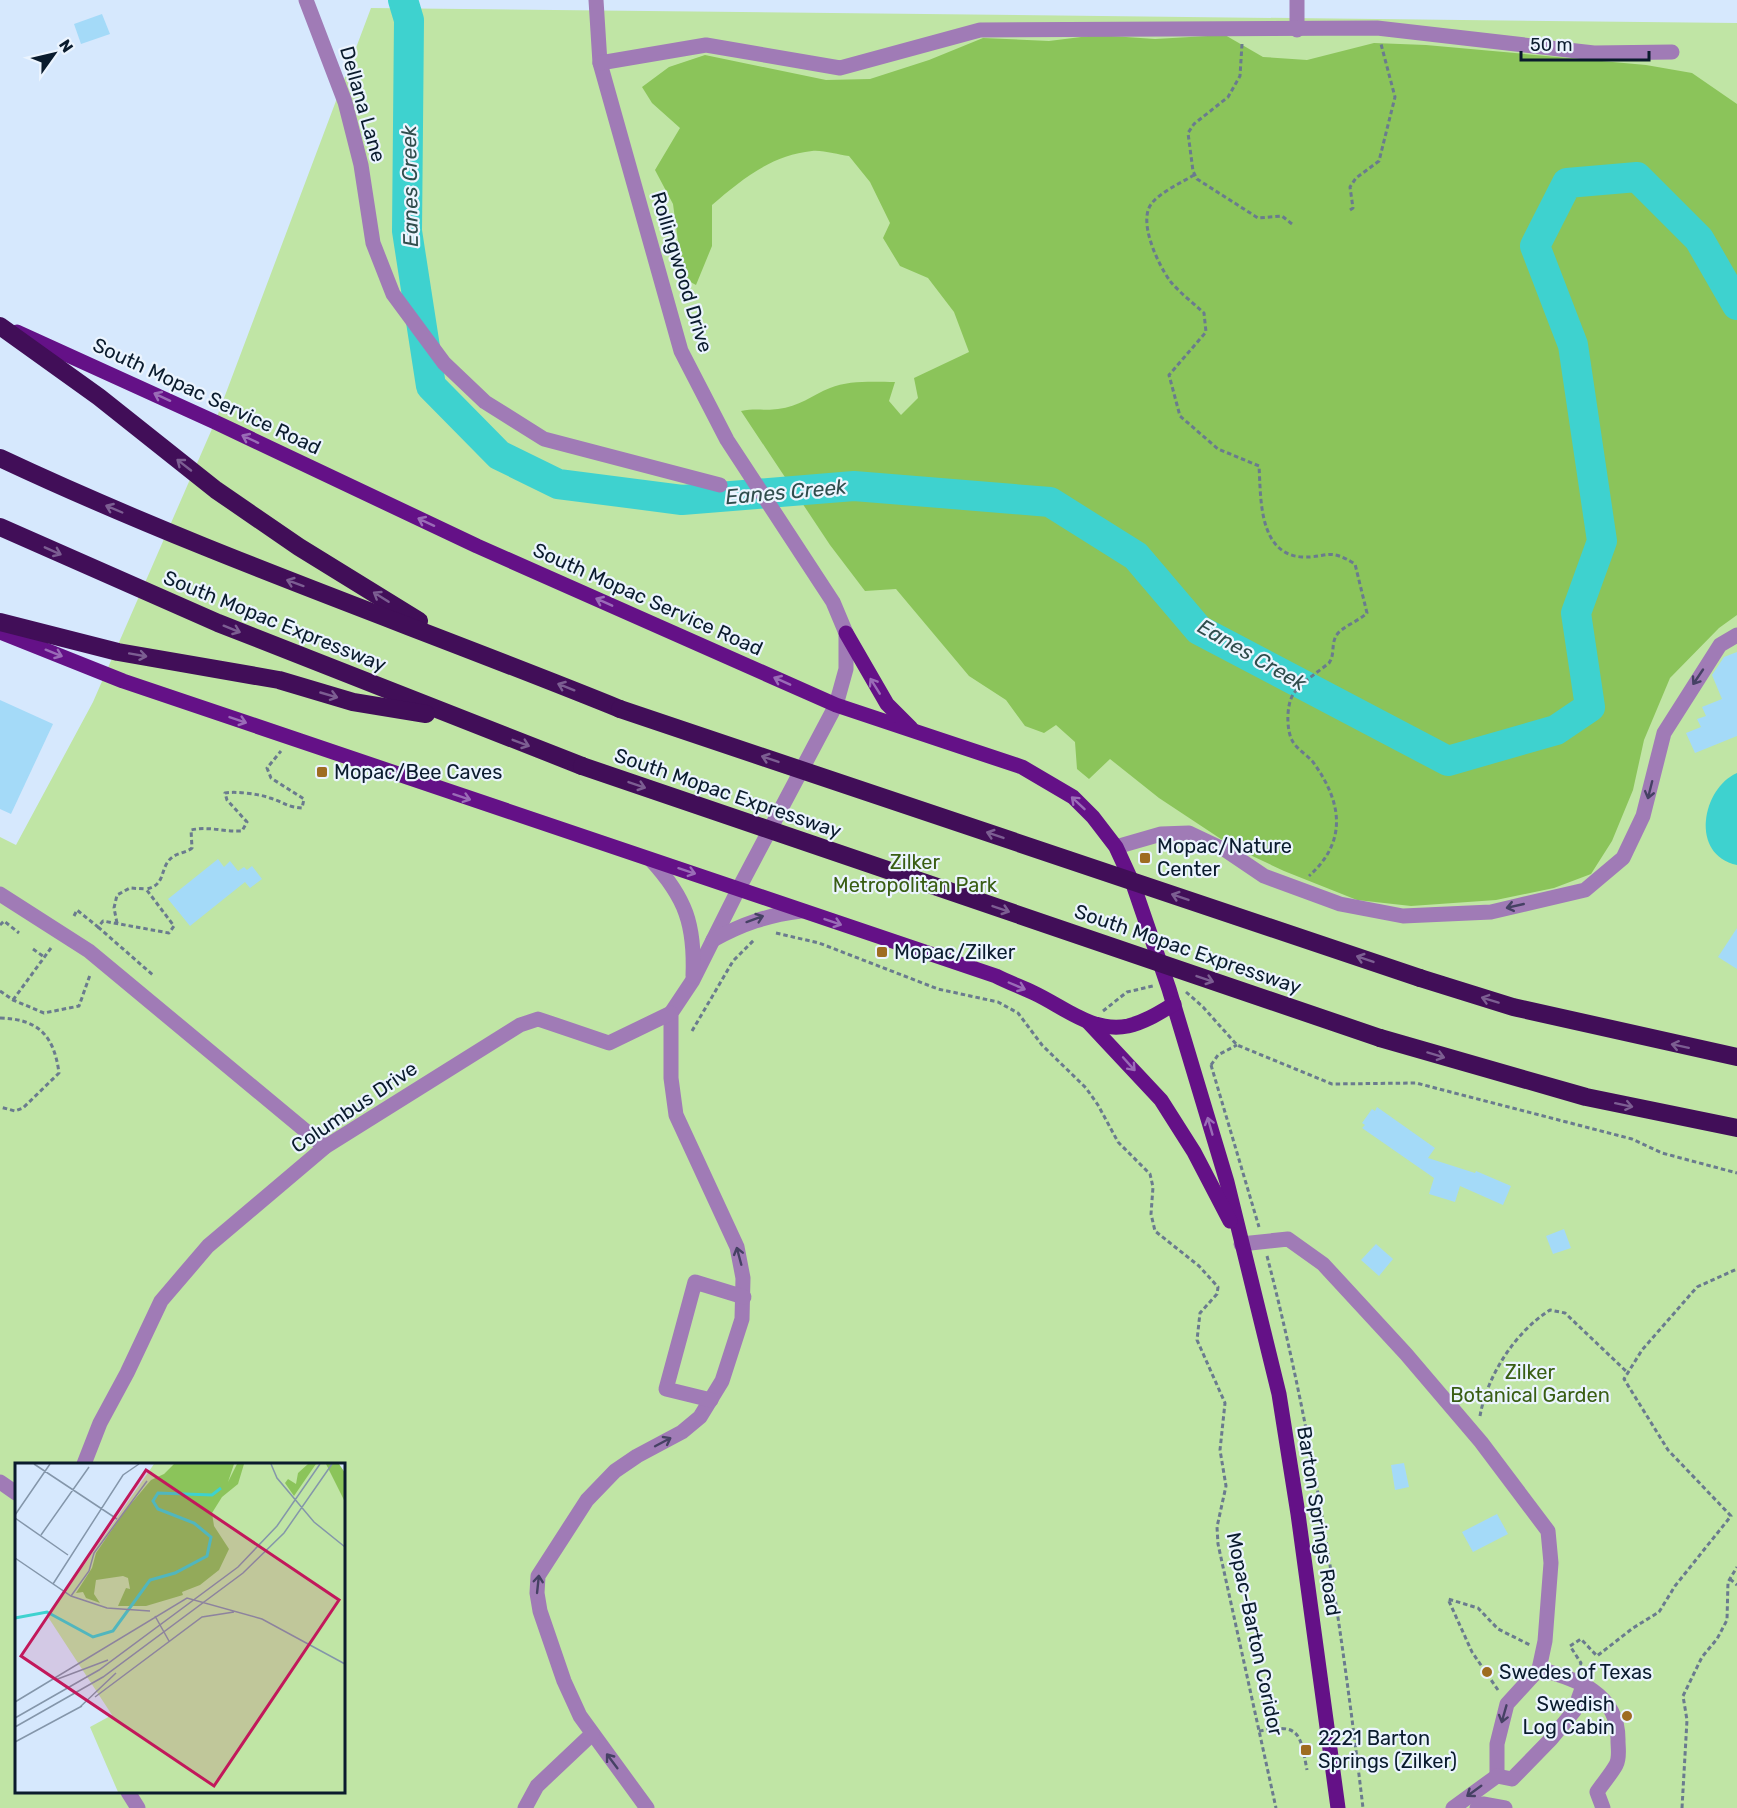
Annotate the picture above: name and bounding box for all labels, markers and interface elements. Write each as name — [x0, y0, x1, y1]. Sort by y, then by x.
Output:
north arrow — [24, 24, 84, 84]
scale bar — [1521, 24, 1648, 62]
text: 50 m — [1530, 34, 1573, 56]
text: N — [55, 36, 77, 56]
street label: Dellana Lane — [335, 43, 391, 165]
water label: Eanes Creek — [396, 124, 423, 247]
street label: Rollingwood Drive — [646, 189, 718, 355]
street label: South Mopac Service Road — [89, 333, 325, 459]
one-way arrow — [153, 391, 171, 402]
one-way arrow — [242, 432, 260, 444]
one-way arrow — [177, 458, 193, 471]
water label: Eanes Creek — [724, 474, 849, 509]
one-way arrow — [106, 503, 124, 514]
one-way arrow — [418, 516, 436, 528]
street label: South Mopac Service Road — [529, 537, 767, 661]
one-way arrow — [44, 546, 62, 557]
street label: South Mopac Expressway — [160, 565, 390, 677]
one-way arrow — [286, 577, 305, 588]
one-way arrow — [373, 590, 390, 602]
one-way arrow — [596, 596, 614, 608]
water label: Eanes Creek — [1193, 613, 1312, 696]
one-way arrow — [222, 624, 241, 635]
one-way arrow — [45, 648, 63, 659]
one-way arrow — [128, 650, 148, 661]
one-way arrow — [1692, 669, 1704, 685]
one-way arrow — [774, 675, 792, 687]
one-way arrow — [868, 678, 880, 695]
one-way arrow — [557, 681, 576, 692]
one-way arrow — [319, 690, 338, 701]
one-way arrow — [228, 716, 246, 727]
one-way arrow — [512, 738, 530, 749]
street label: South Mopac Expressway — [611, 743, 845, 843]
one-way arrow — [761, 753, 780, 764]
place label: Mopac/Bee Caves — [334, 760, 503, 784]
marker: Mopac/Bee Caves — [315, 765, 329, 779]
one-way arrow — [1643, 780, 1655, 799]
one-way arrow — [627, 781, 646, 792]
one-way arrow — [452, 792, 471, 803]
one-way arrow — [1071, 796, 1086, 810]
one-way arrow — [986, 829, 1005, 840]
place label: Mopac/Nature Center — [1157, 834, 1292, 881]
park label: Zilker Metropolitan Park — [833, 850, 998, 897]
marker: Mopac/Nature Center — [1138, 851, 1152, 865]
one-way arrow — [677, 866, 696, 877]
one-way arrow — [1171, 891, 1190, 902]
street label: South Mopac Expressway — [1071, 899, 1305, 999]
one-way arrow — [1506, 901, 1525, 912]
one-way arrow — [991, 904, 1010, 915]
one-way arrow — [745, 913, 764, 924]
one-way arrow — [823, 917, 842, 928]
place label: Mopac/Zilker — [894, 940, 1016, 964]
marker: Mopac/Zilker — [875, 945, 889, 959]
one-way arrow — [1356, 953, 1375, 964]
one-way arrow — [1195, 974, 1214, 985]
one-way arrow — [1008, 981, 1026, 992]
one-way arrow — [1481, 994, 1500, 1005]
one-way arrow — [1670, 1039, 1689, 1051]
one-way arrow — [1426, 1050, 1445, 1061]
street label: Columbus Drive — [286, 1056, 422, 1158]
one-way arrow — [1122, 1057, 1136, 1072]
one-way arrow — [1614, 1100, 1633, 1111]
one-way arrow — [1204, 1117, 1215, 1136]
one-way arrow — [733, 1247, 745, 1266]
park label: Zilker Botanical Garden — [1450, 1360, 1610, 1407]
street label: Barton Springs Road — [1292, 1424, 1346, 1618]
one-way arrow — [654, 1436, 671, 1448]
inset map — [15, 1463, 345, 1793]
street label: Mopac-Barton Coridor — [1222, 1530, 1288, 1738]
one-way arrow — [533, 1575, 544, 1594]
place label: Swedes of Texas — [1499, 1660, 1652, 1684]
marker: Swedes of Texas — [1480, 1665, 1494, 1679]
place label: Swedish Log Cabin — [1522, 1692, 1615, 1739]
one-way arrow — [1498, 1704, 1509, 1723]
marker: Swedish Log Cabin — [1620, 1709, 1634, 1723]
place label: 2221 Barton Springs (Zilker) — [1318, 1726, 1457, 1773]
marker: 2221 Barton Springs (Zilker) — [1299, 1743, 1313, 1757]
one-way arrow — [606, 1754, 618, 1770]
one-way arrow — [1467, 1785, 1483, 1797]

